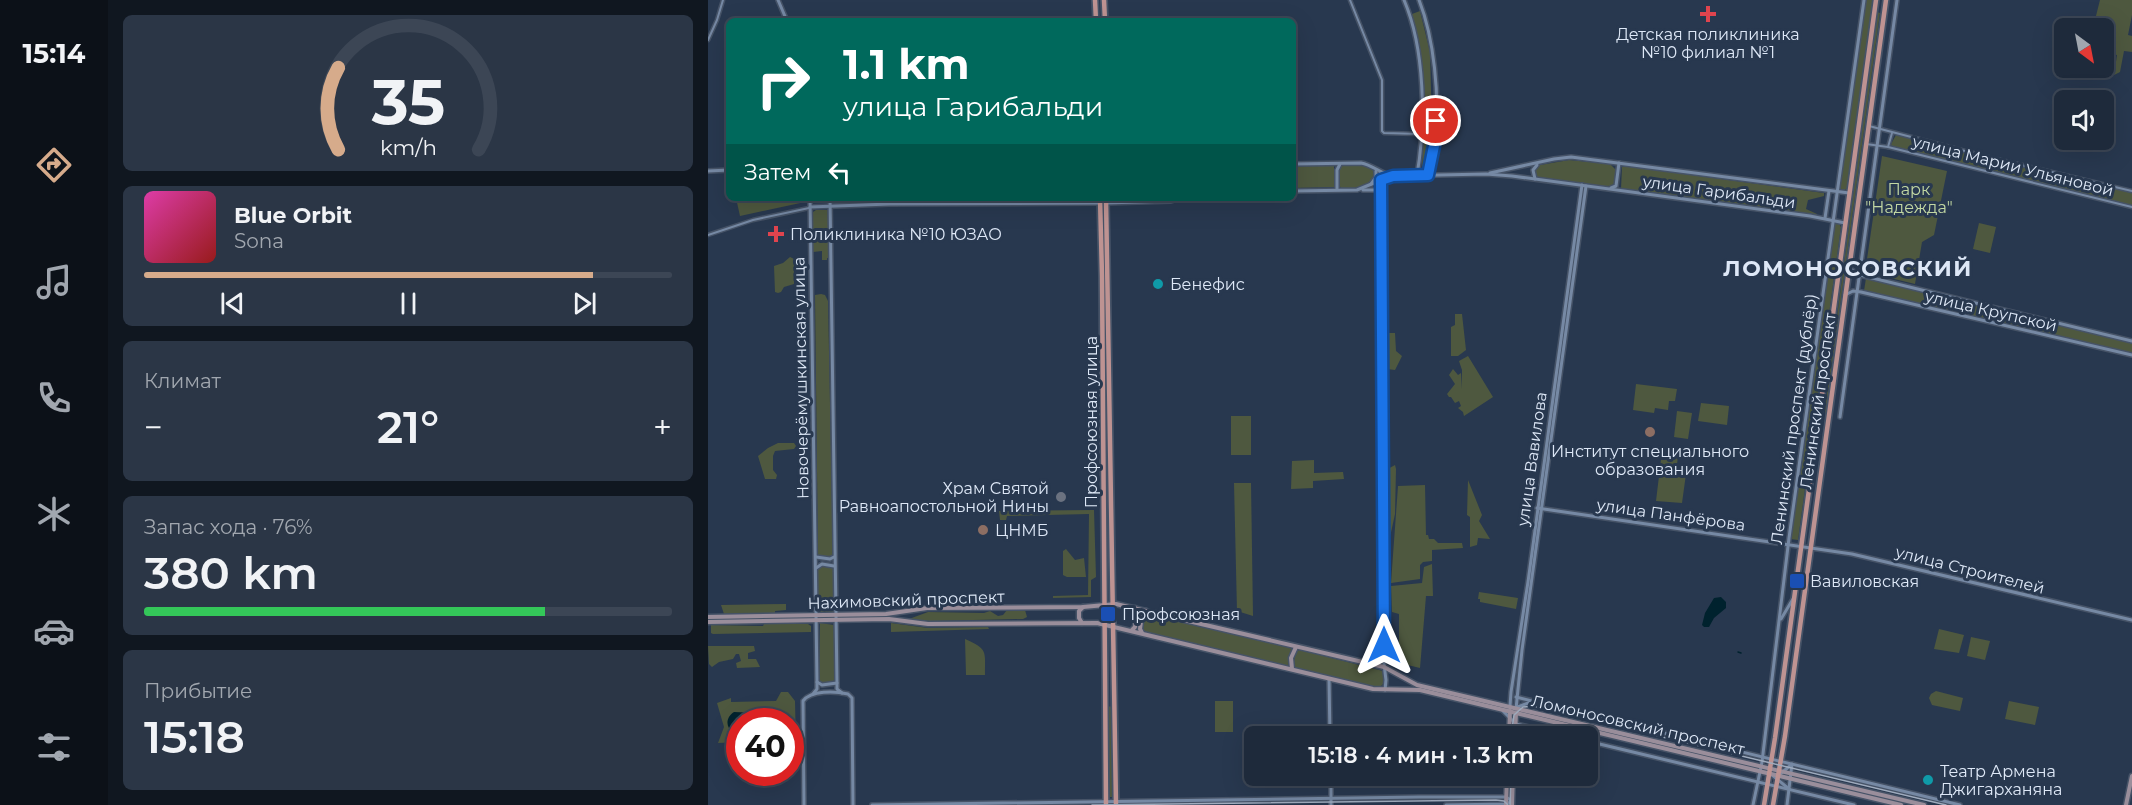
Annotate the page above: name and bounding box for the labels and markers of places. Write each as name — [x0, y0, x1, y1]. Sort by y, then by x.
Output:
marker: Детская поликлиника №10 филиал №1 — [1699, 5, 1717, 23]
place label: Детская поликлиника №10 филиал №1 — [1616, 25, 1800, 62]
pin — [1410, 95, 1461, 146]
marker: Поликлиника №10 ЮЗАО — [767, 225, 785, 243]
place label: Поликлиника №10 ЮЗАО — [790, 225, 1002, 244]
place label: Бенефис — [1170, 275, 1245, 294]
marker: Бенефис — [1151, 277, 1165, 291]
marker: Институт специального образования — [1643, 425, 1657, 439]
place label: Институт специального образования — [1551, 442, 1749, 479]
place label: Храм Святой Равноапостольной Нины — [839, 479, 1049, 516]
marker: Храм Святой Равноапостольной Нины — [1054, 490, 1068, 504]
place label: ЦНМБ — [995, 521, 1048, 540]
marker: ЦНМБ — [976, 523, 990, 537]
marker: Вавиловская — [1788, 572, 1806, 590]
place label: Вавиловская — [1810, 572, 1919, 591]
marker: Профсоюзная — [1099, 605, 1117, 623]
place label: Профсоюзная — [1122, 605, 1240, 624]
place label: Театр Армена Джигарханяна — [1940, 762, 2062, 799]
marker: Театр Армена Джигарханяна — [1921, 773, 1935, 787]

